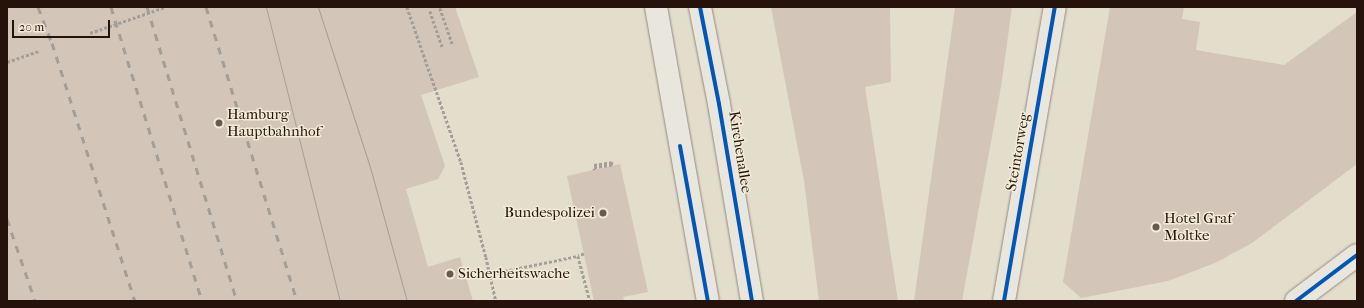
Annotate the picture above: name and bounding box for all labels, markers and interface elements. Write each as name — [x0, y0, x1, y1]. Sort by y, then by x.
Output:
scale bar — [14, 12, 112, 38]
text: 20 m — [19, 20, 44, 34]
place label: Hamburg Hauptbahnhof — [227, 105, 320, 140]
street label: Kirchenallee — [725, 110, 755, 194]
street label: Steintorweg — [1002, 111, 1034, 193]
marker: Hamburg Hauptbahnhof — [214, 118, 224, 128]
place label: Bundespolizei — [504, 204, 595, 222]
marker: Bundespolizei — [598, 208, 608, 218]
place label: Hotel Graf Moltke — [1164, 209, 1232, 244]
marker: Hotel Graf Moltke — [1151, 222, 1161, 232]
place label: Sicherheitswache — [458, 265, 570, 283]
marker: Sicherheitswache — [445, 269, 455, 279]

